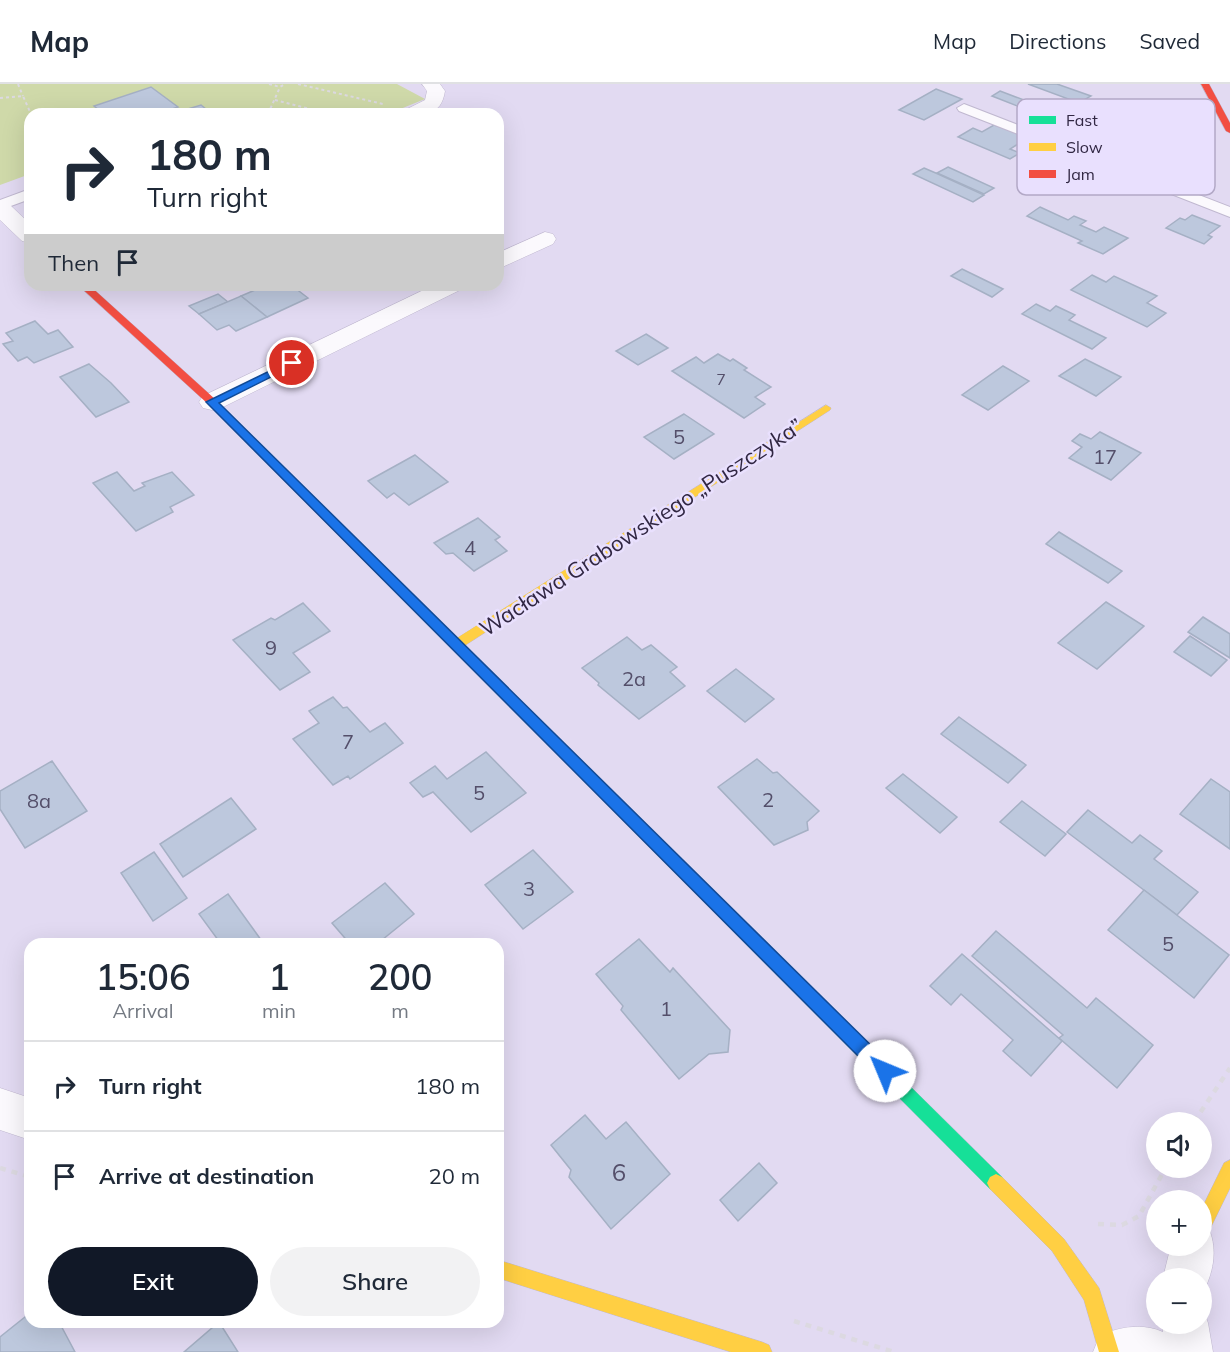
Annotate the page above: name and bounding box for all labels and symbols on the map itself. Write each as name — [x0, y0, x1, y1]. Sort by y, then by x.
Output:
legend — [1017, 99, 1215, 195]
text: Fast — [1066, 110, 1098, 130]
text: Slow — [1066, 137, 1103, 157]
text: Jam — [1066, 164, 1095, 184]
pin — [266, 337, 317, 388]
house number: 7 — [716, 369, 726, 389]
street label: Wacława Grabowskiego „Puszczyka” — [474, 412, 808, 642]
house number: 5 — [673, 424, 685, 449]
house number: 17 — [1093, 444, 1117, 469]
house number: 4 — [464, 535, 476, 560]
house number: 9 — [265, 635, 277, 660]
house number: 2a — [622, 666, 646, 691]
house number: 7 — [342, 729, 354, 754]
house number: 5 — [473, 780, 485, 805]
house number: 2 — [762, 787, 774, 812]
house number: 8a — [27, 788, 51, 813]
house number: 3 — [523, 876, 535, 901]
house number: 5 — [1162, 931, 1174, 956]
house number: 1 — [660, 996, 672, 1021]
position arrow — [853, 1039, 917, 1103]
house number: 6 — [612, 1157, 626, 1187]

